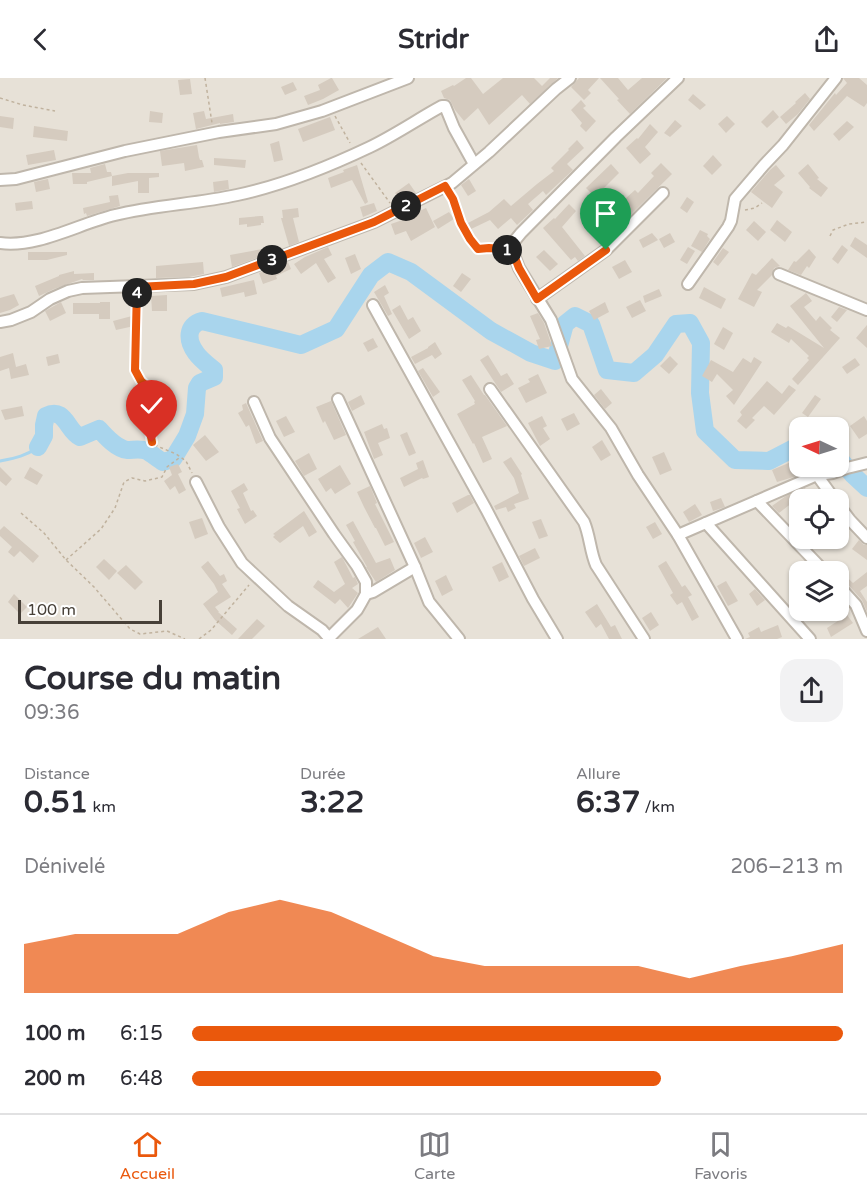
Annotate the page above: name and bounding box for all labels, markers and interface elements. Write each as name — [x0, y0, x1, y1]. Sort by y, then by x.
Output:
icon: back — [24, 23, 57, 56]
text: Stridr — [398, 23, 469, 56]
icon: share — [810, 23, 843, 56]
pin — [580, 188, 631, 250]
pin: 2 — [391, 191, 421, 221]
text: 2 — [401, 196, 411, 216]
icon: arrive — [589, 197, 622, 230]
pin: 1 — [492, 235, 522, 265]
text: 1 — [502, 240, 512, 260]
pin: 3 — [257, 245, 287, 275]
text: 3 — [267, 250, 277, 270]
pin: 4 — [122, 278, 152, 308]
text: 4 — [132, 283, 142, 303]
pin — [126, 380, 177, 442]
icon: check — [135, 389, 168, 422]
north arrow — [789, 417, 849, 477]
map controls — [789, 417, 849, 621]
button: locate — [789, 489, 849, 549]
button: layers — [789, 561, 849, 621]
scale bar — [18, 597, 162, 624]
text: 100 m — [27, 600, 76, 620]
text: Course du matin — [24, 659, 281, 698]
button: share — [780, 659, 843, 722]
text: 09:36 — [24, 701, 79, 725]
text: Distance — [24, 764, 90, 784]
text: Durée — [300, 764, 346, 784]
text: Allure — [576, 764, 621, 784]
text: 0.51 — [24, 784, 88, 821]
text: 3:22 — [300, 784, 364, 821]
text: 6:37 — [576, 784, 640, 821]
text: km — [88, 797, 116, 817]
text: /km — [640, 797, 675, 817]
text: Dénivelé — [24, 855, 105, 879]
text: 206–213 m — [730, 855, 843, 879]
text: 100 m — [24, 1022, 85, 1046]
text: 6:15 — [120, 1022, 163, 1046]
text: 200 m — [24, 1067, 85, 1091]
text: 6:48 — [120, 1067, 163, 1091]
tab: Accueil — [119, 1128, 175, 1184]
tab: Carte — [414, 1128, 455, 1184]
tab: Favoris — [694, 1128, 747, 1184]

